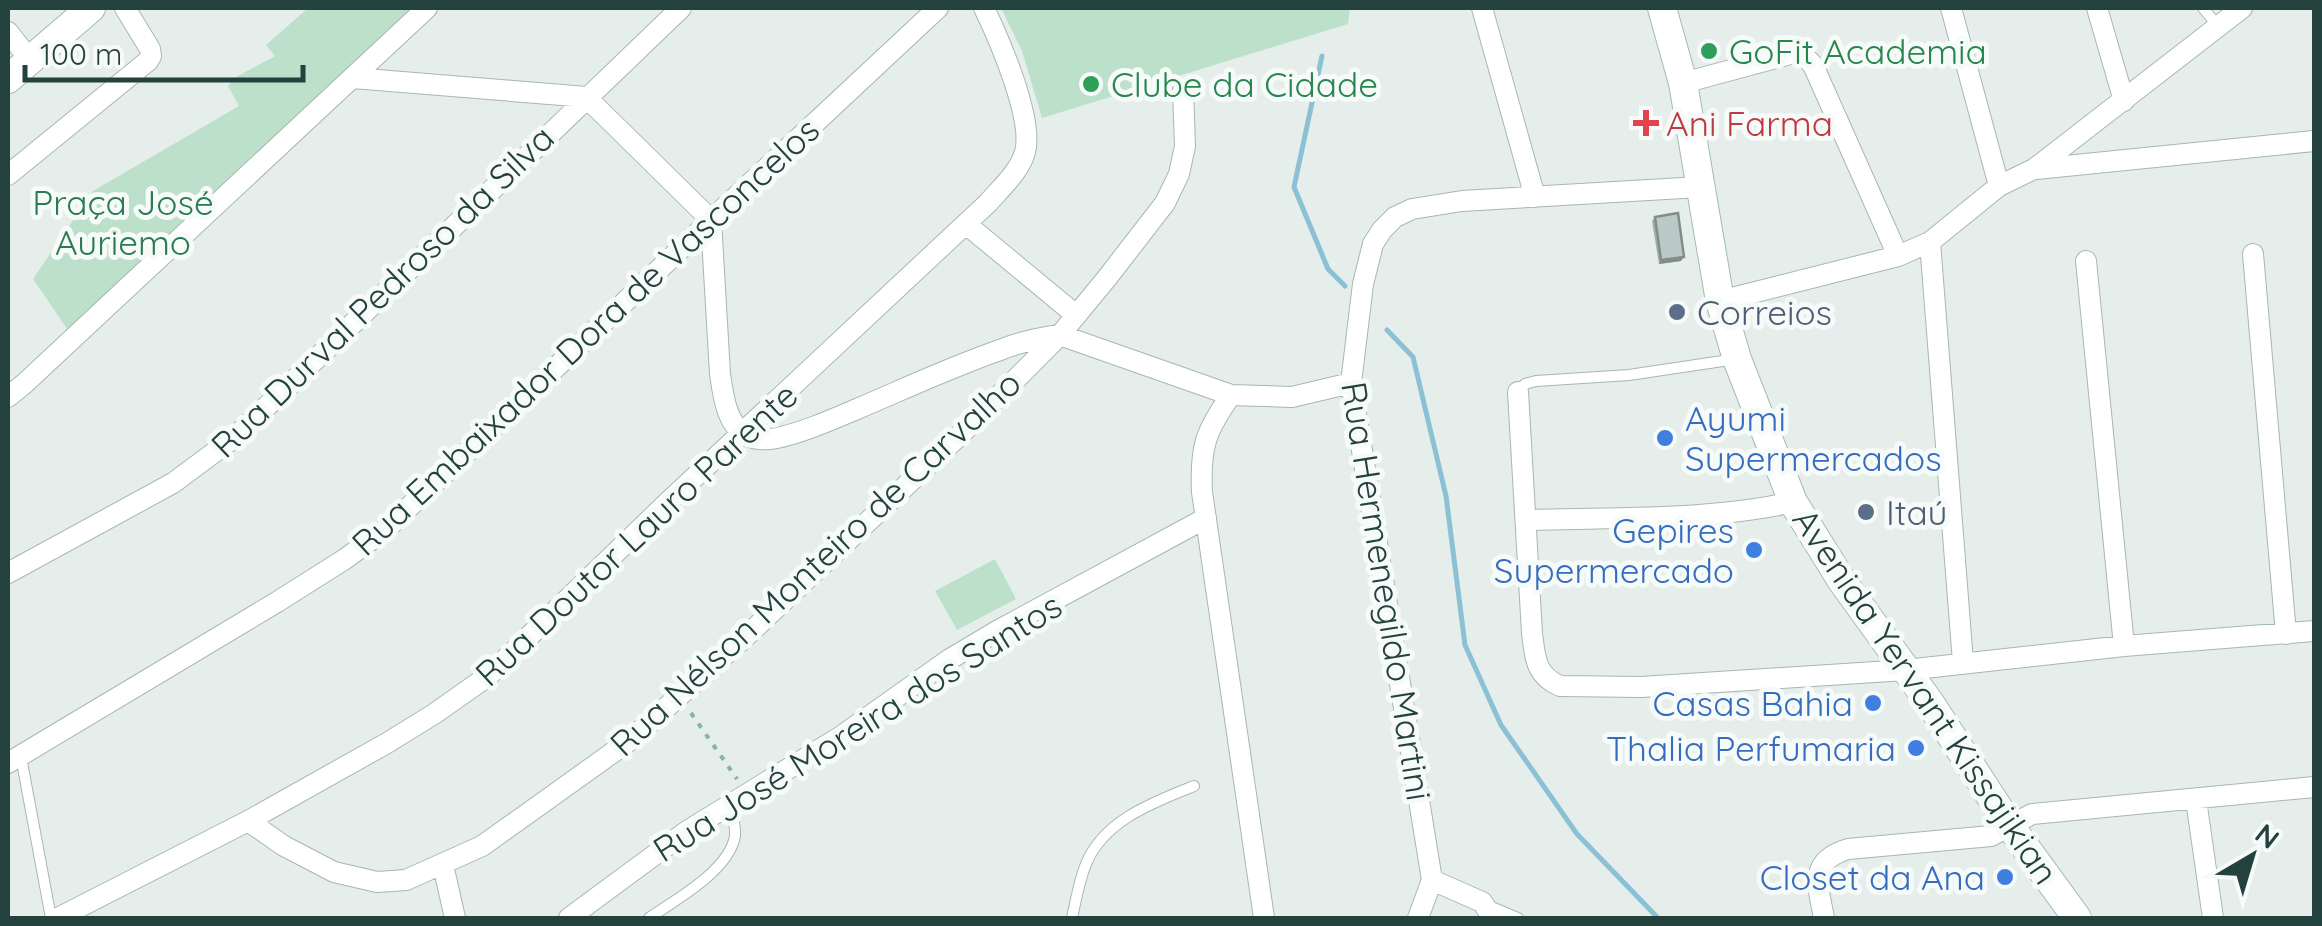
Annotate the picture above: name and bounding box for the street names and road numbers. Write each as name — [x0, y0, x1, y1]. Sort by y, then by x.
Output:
street label: Rua Embaixador Dora de Vasconcelos — [342, 107, 828, 565]
street label: Rua Durval Pedroso da Silva — [201, 115, 563, 467]
street label: Rua Nélson Monteiro de Carvalho — [600, 361, 1030, 765]
street label: Rua Doutor Lauro Parente — [466, 373, 806, 695]
street label: Rua Hermenegildo Martini — [1332, 378, 1442, 804]
street label: Avenida Yervant Kissajikian — [1784, 500, 2068, 892]
street label: Rua José Moreira dos Santos — [645, 583, 1069, 871]

